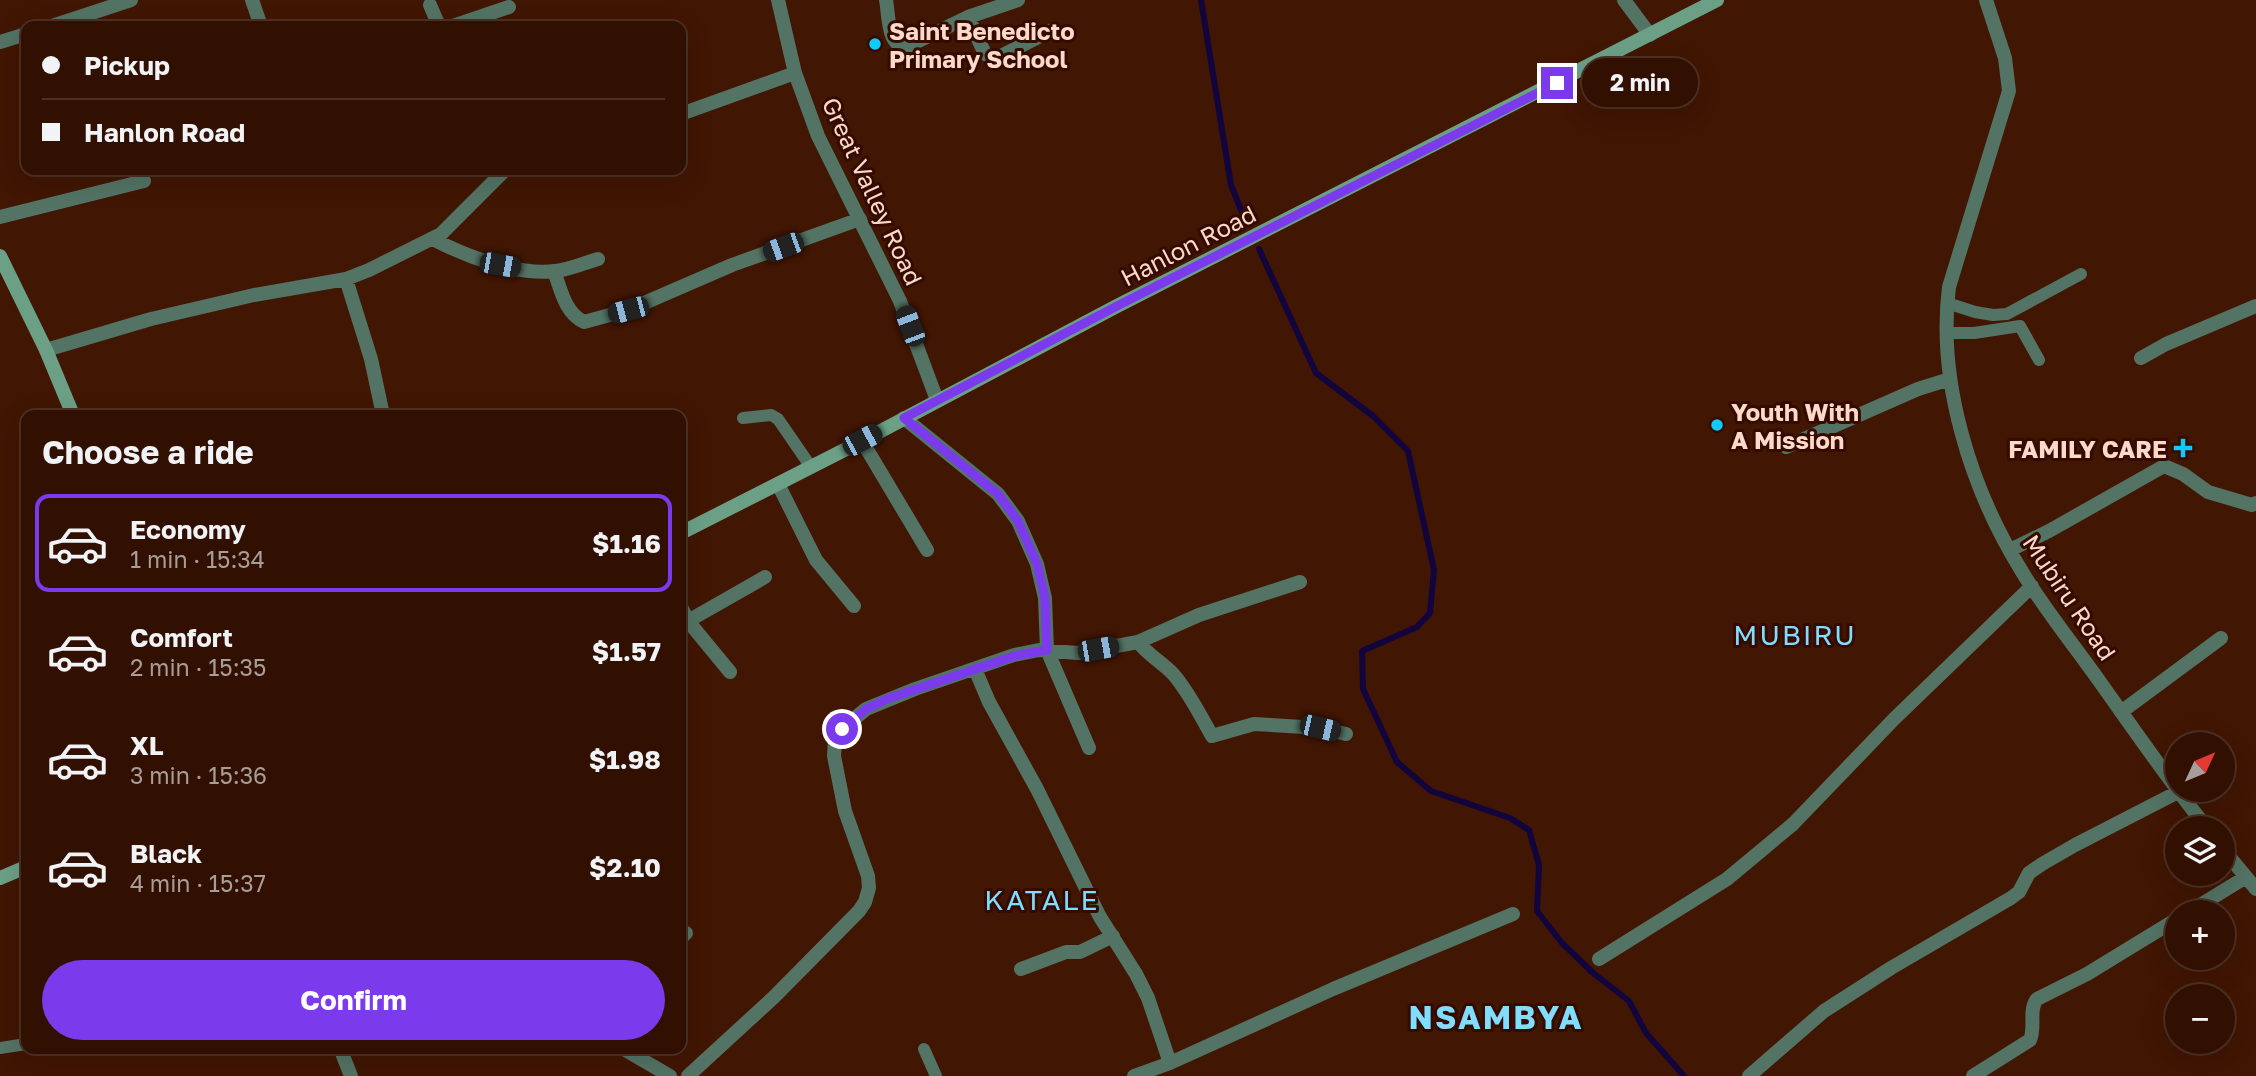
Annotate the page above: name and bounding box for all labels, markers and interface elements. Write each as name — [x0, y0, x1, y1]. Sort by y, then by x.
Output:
place label: Saint Benedicto Primary School — [889, 16, 1075, 73]
marker: Saint Benedicto Primary School — [867, 36, 883, 52]
text: Pickup — [84, 50, 170, 81]
callout: 2 min — [1582, 58, 1697, 108]
route end — [1541, 67, 1573, 99]
text: 2 min — [1610, 68, 1670, 96]
street label: Great Valley Road — [817, 92, 929, 290]
text: Hanlon Road — [84, 117, 245, 148]
street label: Hanlon Road — [1115, 198, 1261, 292]
car — [760, 230, 807, 264]
car — [478, 251, 523, 279]
car — [605, 294, 652, 326]
car — [893, 303, 928, 349]
place label: Youth With A Mission — [1731, 397, 1859, 454]
marker: Youth With A Mission — [1709, 417, 1725, 433]
car — [839, 421, 886, 459]
text: Choose a ride — [42, 433, 254, 471]
place label: FAMILY CARE — [2008, 434, 2167, 463]
marker: FAMILY CARE — [2173, 438, 2193, 458]
icon: car — [46, 512, 109, 575]
text: Economy — [130, 514, 246, 545]
text: $1.16 — [592, 528, 661, 559]
street label: Mubiru Road — [2017, 529, 2123, 665]
text: 1 min · 15:34 — [130, 545, 265, 573]
district label: MUBIRU — [1733, 618, 1857, 651]
icon: car — [46, 620, 109, 683]
text: Comfort — [130, 622, 233, 653]
car — [1076, 635, 1121, 663]
text: $1.57 — [592, 636, 661, 667]
text: 2 min · 15:35 — [130, 653, 266, 681]
route start — [826, 713, 858, 745]
car — [1298, 713, 1343, 743]
icon: car — [46, 728, 109, 791]
text: XL — [130, 730, 164, 761]
north arrow — [2165, 732, 2235, 802]
map controls — [2165, 732, 2235, 1054]
text: $1.98 — [589, 744, 661, 775]
text: 3 min · 15:36 — [130, 761, 267, 789]
button: layers — [2165, 816, 2235, 886]
icon: car — [46, 836, 109, 899]
text: Black — [130, 838, 202, 869]
text: $2.10 — [589, 852, 661, 883]
text: 4 min · 15:37 — [130, 869, 266, 897]
district label: KATALE — [984, 883, 1100, 916]
button: + — [2165, 900, 2235, 970]
button: Confirm — [42, 960, 665, 1040]
button: − — [2165, 984, 2235, 1054]
district label: NSAMBYA — [1409, 998, 1583, 1036]

